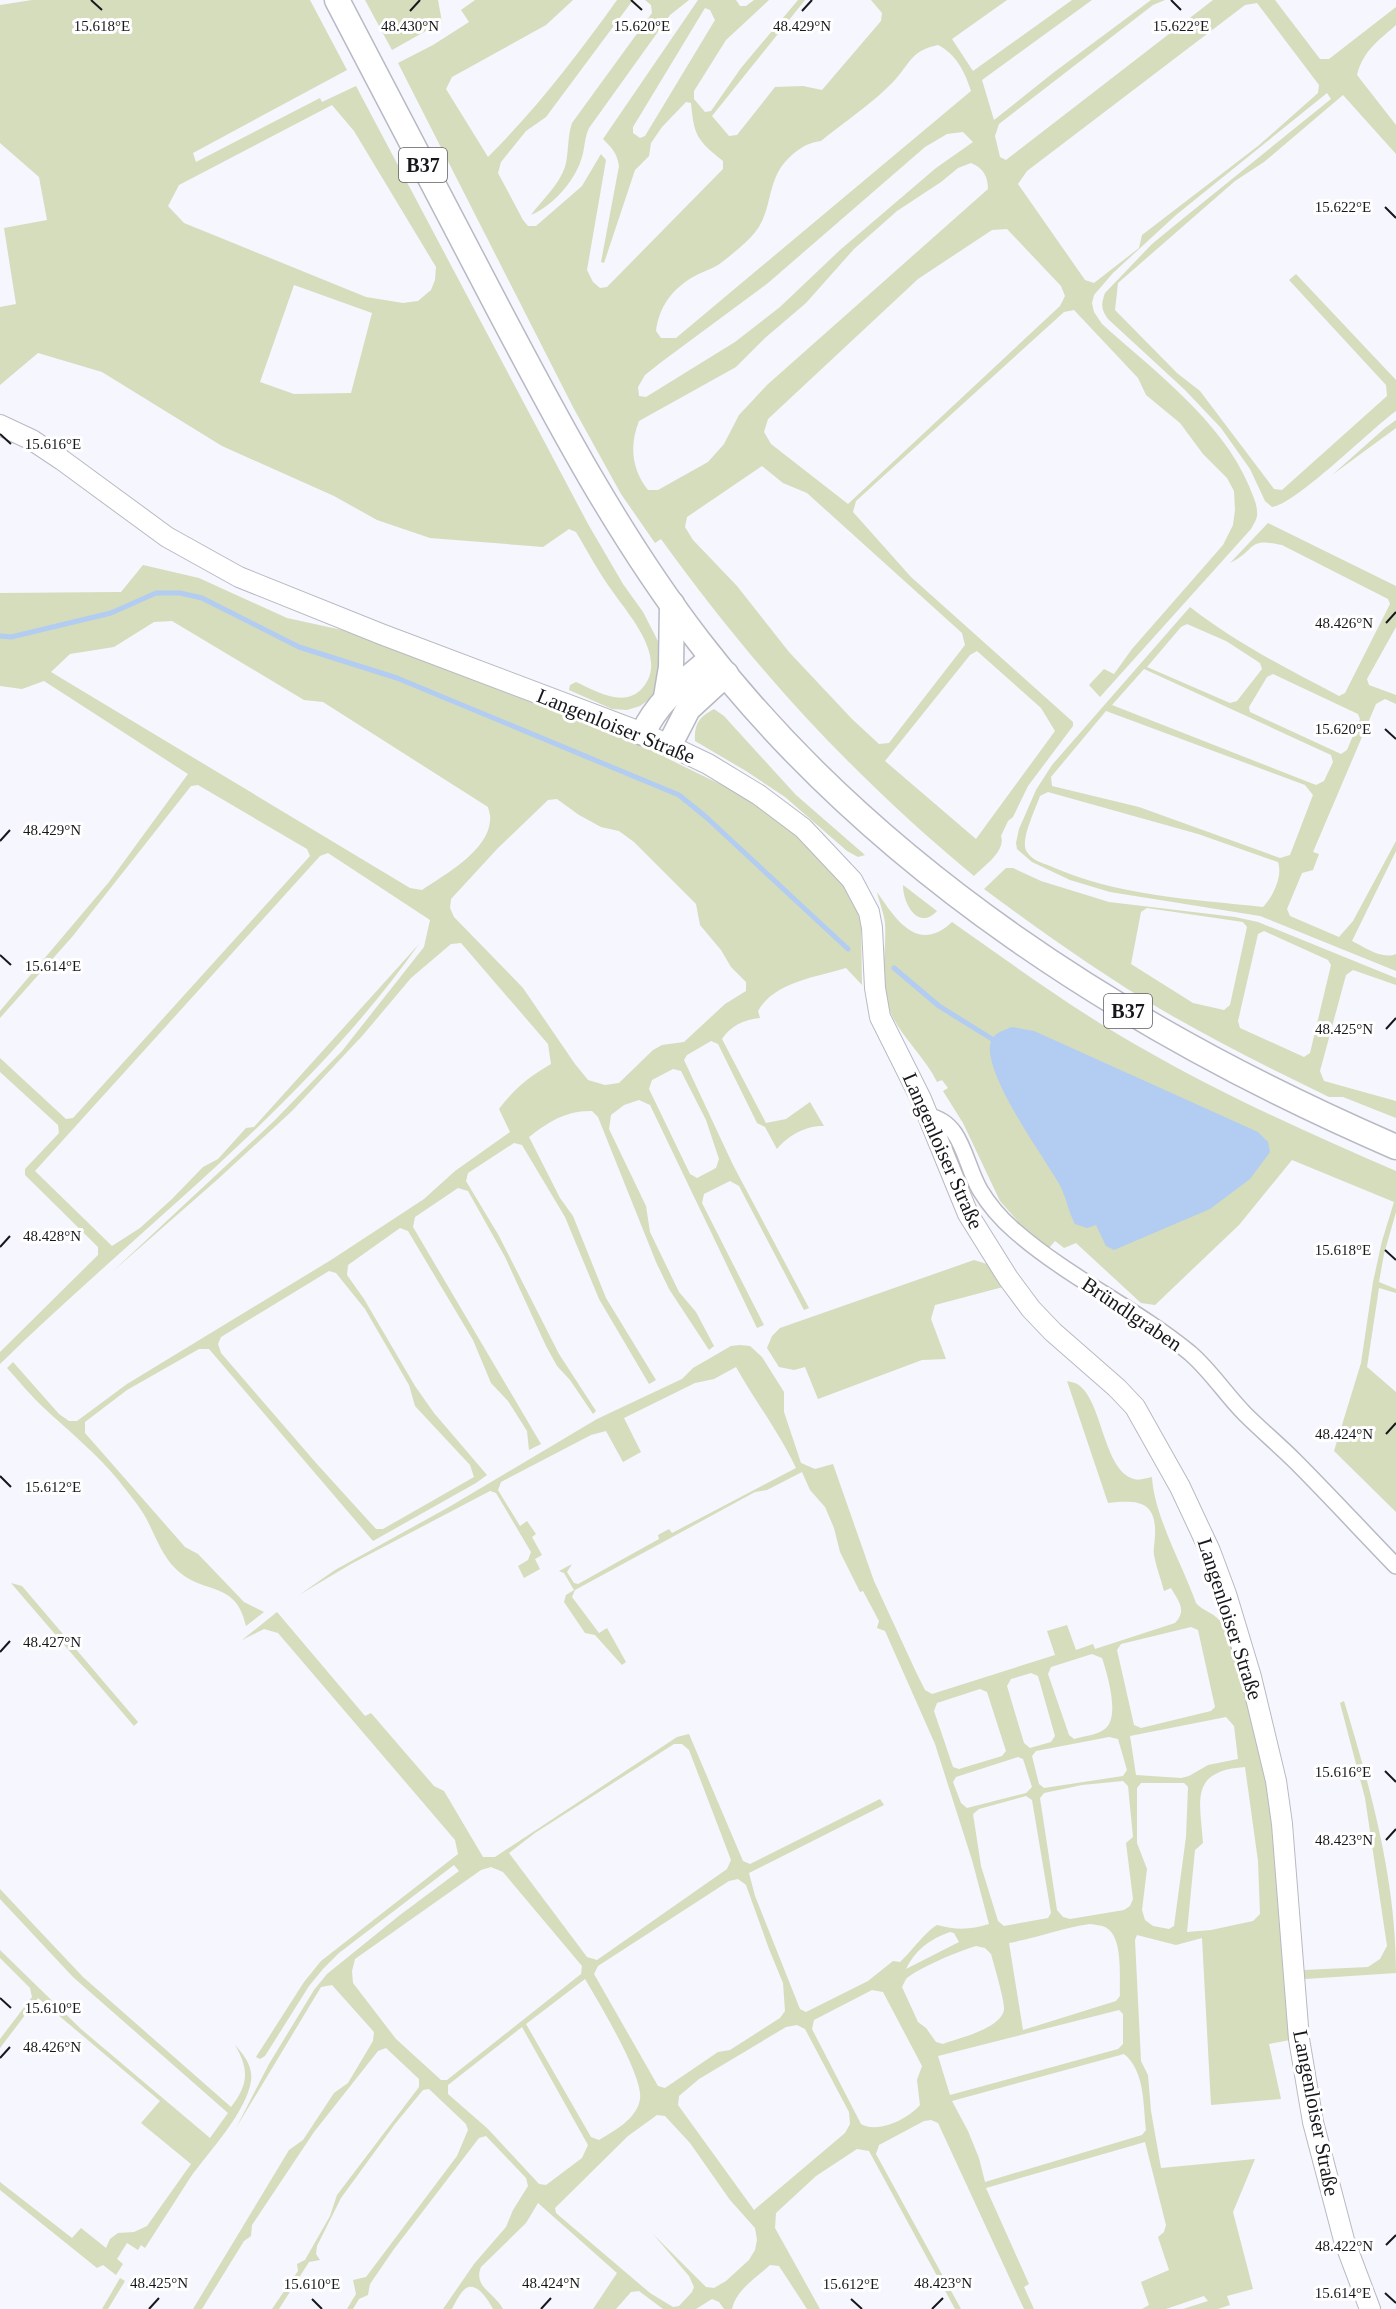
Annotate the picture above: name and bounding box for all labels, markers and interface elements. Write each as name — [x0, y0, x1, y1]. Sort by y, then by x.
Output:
text: 15.618°E — [74, 18, 130, 34]
text: 48.430°N — [381, 18, 439, 34]
text: 15.620°E — [614, 18, 670, 34]
text: 48.429°N — [773, 18, 831, 34]
text: 15.622°E — [1153, 18, 1209, 34]
road number: B37 — [399, 148, 447, 182]
text: 15.622°E — [1315, 199, 1371, 215]
text: 15.616°E — [25, 436, 81, 452]
text: 48.426°N — [1315, 615, 1373, 631]
street label: Langenloiser Straße — [533, 683, 699, 769]
text: 15.620°E — [1315, 721, 1371, 737]
text: 48.429°N — [23, 822, 81, 838]
text: 15.614°E — [25, 958, 81, 974]
road number: B37 — [1104, 994, 1152, 1028]
text: 48.425°N — [1315, 1021, 1373, 1037]
street label: Langenloiser Straße — [898, 1069, 988, 1233]
text: 48.428°N — [23, 1228, 81, 1244]
text: 15.618°E — [1315, 1242, 1371, 1258]
street label: Bründlgraben — [1077, 1272, 1187, 1357]
text: 48.424°N — [1315, 1426, 1373, 1442]
text: 15.612°E — [25, 1479, 81, 1495]
street label: Langenloiser Straße — [1193, 1535, 1267, 1703]
text: 48.427°N — [23, 1634, 81, 1650]
text: 15.616°E — [1315, 1764, 1371, 1780]
text: 48.423°N — [1315, 1832, 1373, 1848]
text: 15.610°E — [25, 2000, 81, 2016]
street label: Langenloiser Straße — [1288, 2028, 1344, 2198]
text: 48.426°N — [23, 2039, 81, 2055]
text: 48.422°N — [1315, 2238, 1373, 2254]
text: 48.425°N — [130, 2275, 188, 2291]
text: 48.424°N — [522, 2275, 580, 2291]
text: 48.423°N — [914, 2275, 972, 2291]
text: 15.610°E — [284, 2276, 340, 2292]
text: 15.612°E — [823, 2276, 879, 2292]
text: 15.614°E — [1315, 2285, 1371, 2301]

